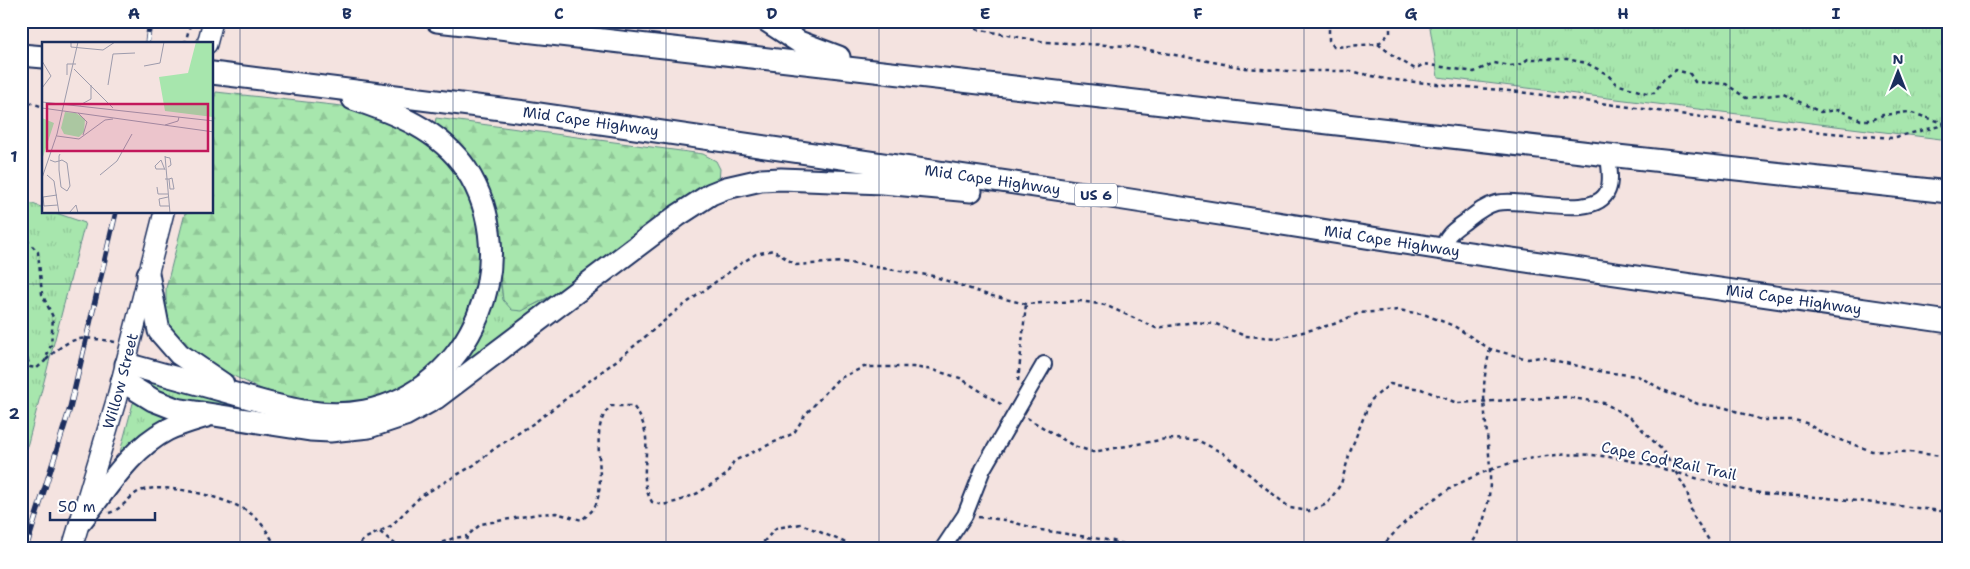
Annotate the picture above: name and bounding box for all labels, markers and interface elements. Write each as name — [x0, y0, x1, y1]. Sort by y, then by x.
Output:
text: A — [128, 3, 140, 24]
text: B — [342, 3, 352, 24]
text: C — [554, 3, 564, 24]
text: D — [766, 3, 778, 24]
text: E — [980, 3, 990, 24]
text: F — [1193, 3, 1203, 24]
text: G — [1405, 3, 1418, 24]
text: H — [1617, 3, 1629, 24]
text: I — [1832, 3, 1841, 24]
inset map — [42, 42, 214, 214]
north arrow — [1872, 48, 1922, 98]
text: N — [1892, 50, 1904, 68]
street label: Mid Cape Highway — [522, 102, 660, 141]
text: 1 — [10, 146, 18, 167]
street label: Mid Cape Highway — [923, 160, 1062, 200]
road number: US 6 — [1075, 184, 1117, 206]
street label: Mid Cape Highway — [1323, 221, 1461, 261]
street label: Mid Cape Highway — [1724, 280, 1863, 319]
street label: Willow Street — [98, 331, 143, 431]
text: 2 — [8, 403, 20, 424]
street label: Cape Cod Rail Trail — [1599, 437, 1739, 485]
scale bar — [50, 489, 155, 521]
text: 50 m — [58, 497, 96, 517]

